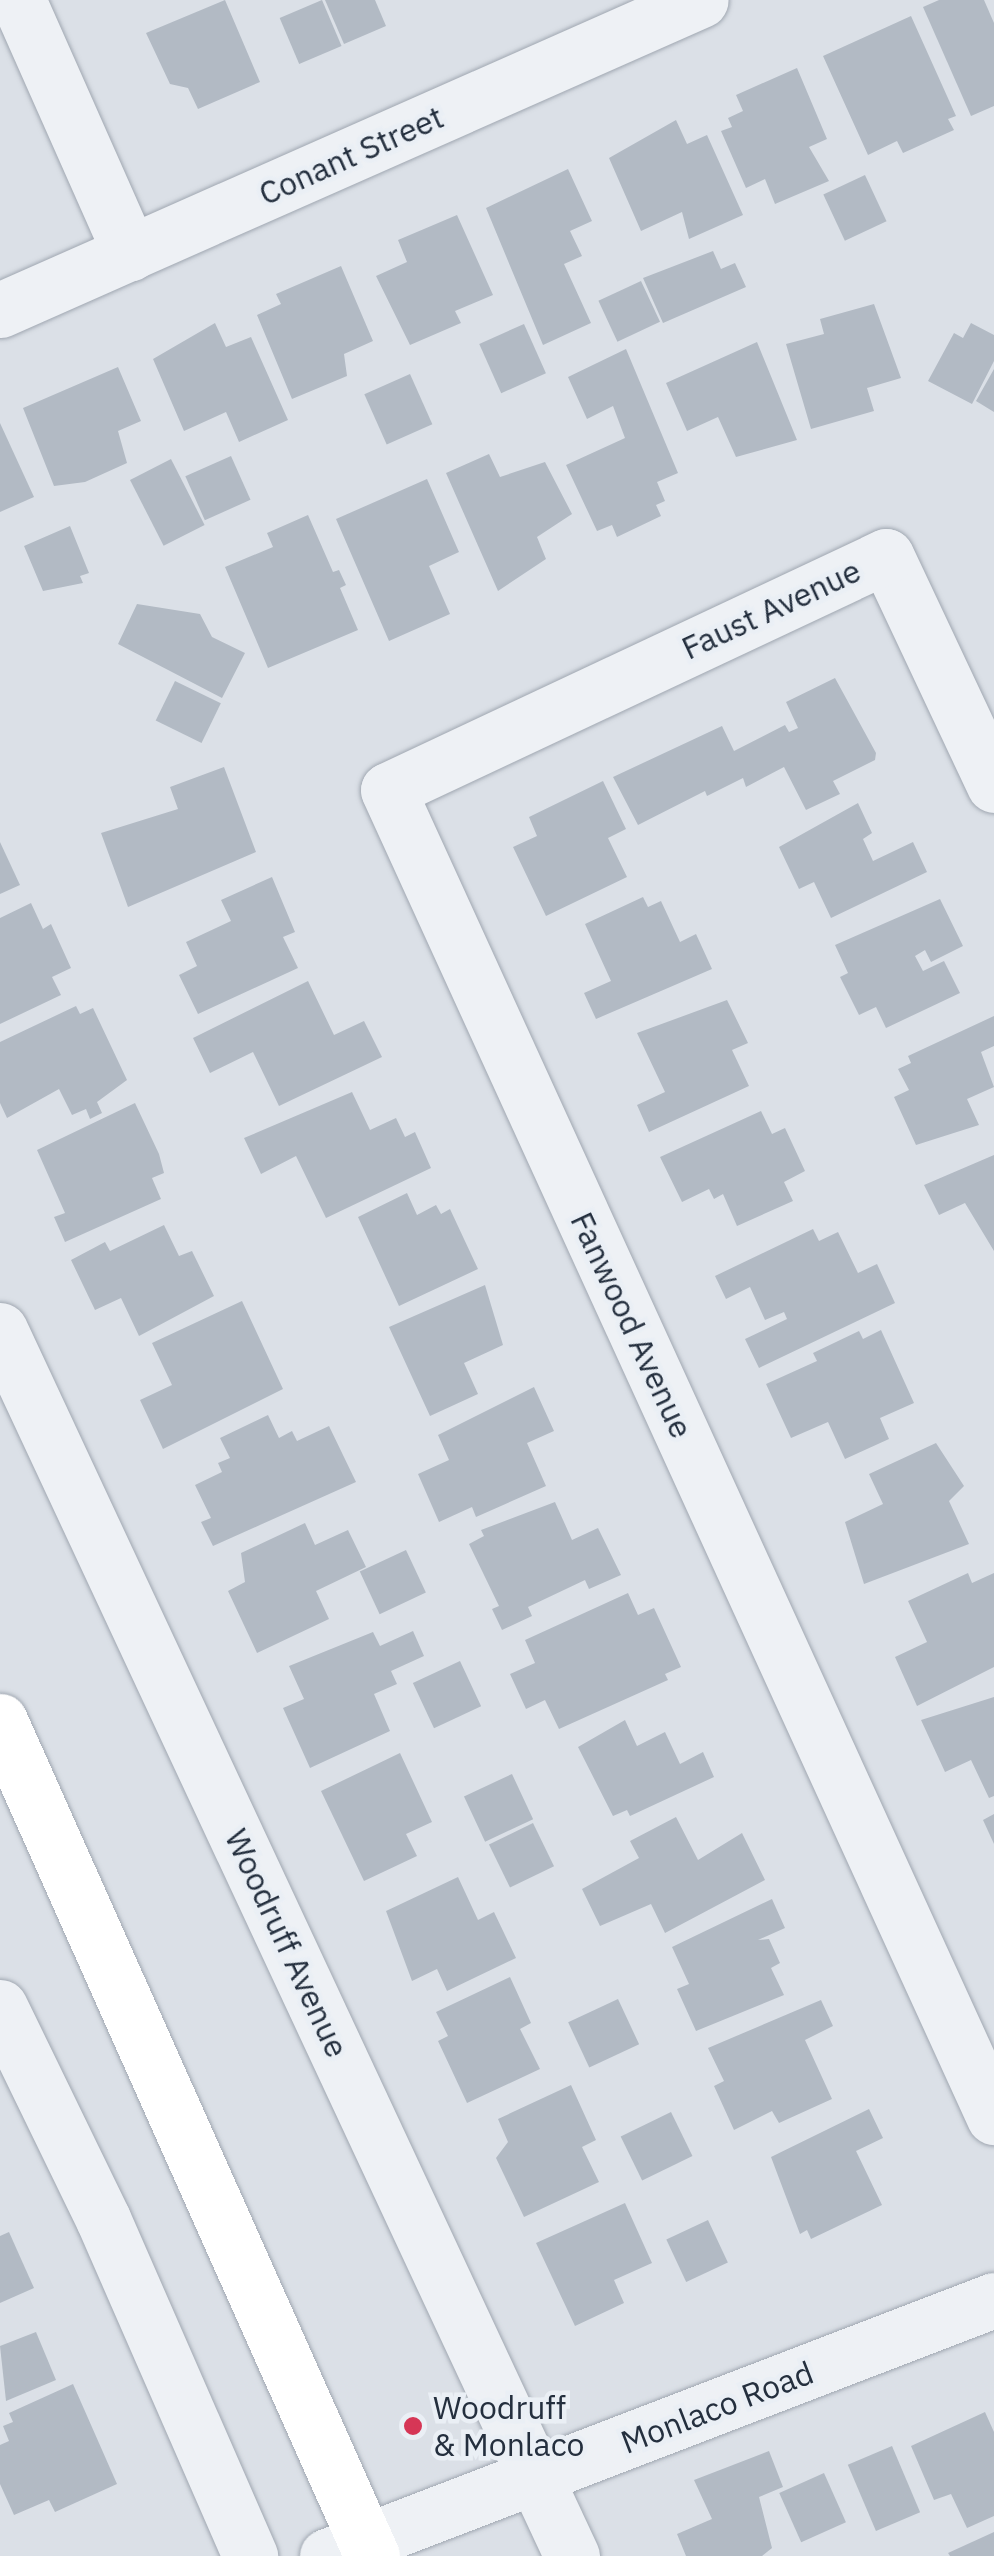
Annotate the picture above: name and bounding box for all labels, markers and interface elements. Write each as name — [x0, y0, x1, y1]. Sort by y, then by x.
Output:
street label: Conant Street — [253, 97, 449, 213]
street label: Faust Avenue — [675, 551, 867, 667]
street label: Fanwood Avenue — [563, 1206, 701, 1444]
street label: Woodruff Avenue — [217, 1823, 357, 2063]
street label: Monlaco Road — [615, 2353, 819, 2461]
place label: Woodruff & Monlaco — [433, 2389, 584, 2464]
marker: Woodruff & Monlaco — [402, 2415, 424, 2437]

